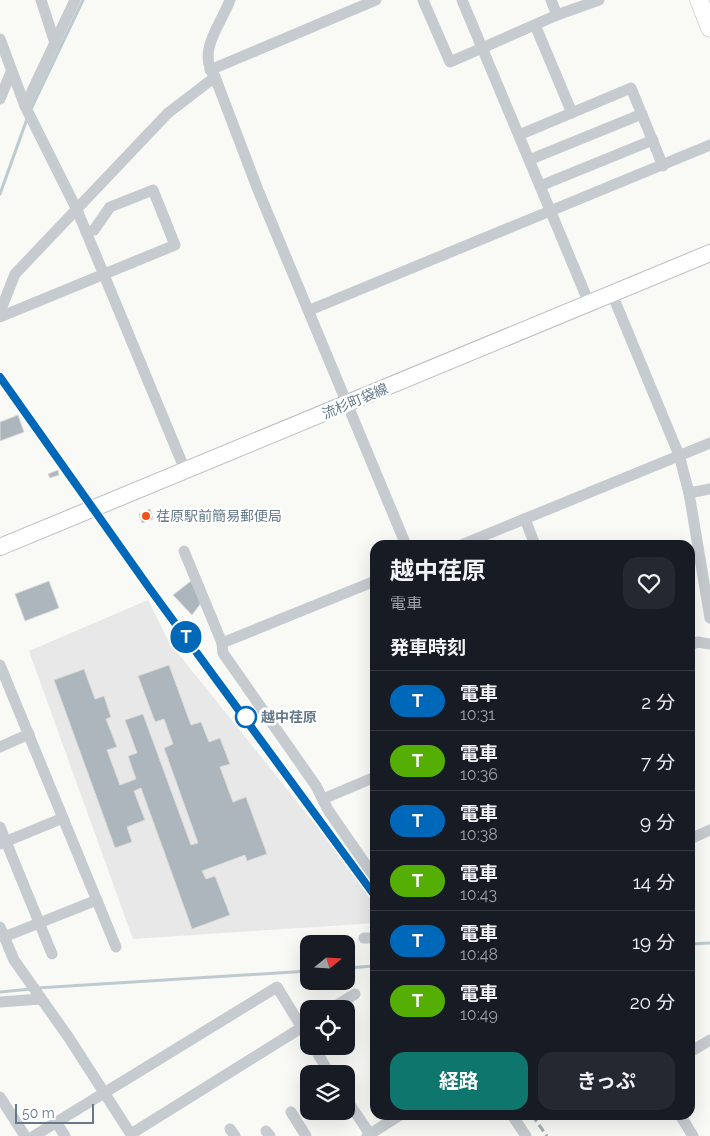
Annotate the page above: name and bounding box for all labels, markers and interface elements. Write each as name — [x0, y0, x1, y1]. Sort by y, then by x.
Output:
street label: 流杉町袋線 — [320, 380, 390, 422]
place label: 荏原駅前簡易郵便局 — [156, 508, 282, 524]
marker: 荏原駅前簡易郵便局 — [140, 510, 152, 522]
text: 越中荏原 — [390, 556, 486, 585]
button: heart — [623, 557, 675, 609]
text: 電車 — [390, 594, 422, 613]
line badge: T — [170, 621, 202, 653]
text: T — [180, 626, 192, 647]
text: 発車時刻 — [390, 636, 466, 658]
text: 電車 — [460, 682, 498, 704]
text: T — [412, 690, 423, 711]
text: 2 分 — [641, 691, 675, 713]
text: 10:31 — [460, 705, 495, 724]
marker: 越中荏原 — [235, 706, 257, 728]
place label: 越中荏原 — [261, 709, 317, 725]
text: 電車 — [460, 742, 498, 764]
text: T — [412, 750, 423, 771]
text: 7 分 — [641, 751, 675, 773]
text: 10:36 — [460, 765, 498, 784]
text: 電車 — [460, 802, 498, 824]
text: T — [412, 810, 423, 831]
text: 9 分 — [640, 811, 675, 833]
text: 10:38 — [460, 825, 498, 844]
text: 電車 — [460, 862, 498, 884]
text: T — [412, 870, 423, 891]
text: 14 分 — [633, 871, 675, 893]
text: 10:43 — [460, 885, 497, 904]
text: 電車 — [460, 922, 498, 944]
text: T — [412, 930, 423, 951]
text: 19 分 — [632, 931, 675, 953]
north arrow — [300, 935, 355, 990]
map controls — [300, 935, 355, 1120]
text: 10:48 — [460, 945, 498, 964]
text: 電車 — [460, 982, 498, 1004]
text: T — [412, 990, 423, 1011]
text: 20 分 — [630, 991, 675, 1013]
button: locate — [300, 1000, 355, 1055]
text: 10:49 — [460, 1005, 498, 1024]
button: 経路 — [390, 1052, 528, 1110]
button: きっぷ — [538, 1052, 675, 1110]
button: layers — [300, 1065, 355, 1120]
scale bar — [15, 1101, 94, 1124]
text: 50 m — [22, 1105, 55, 1121]

